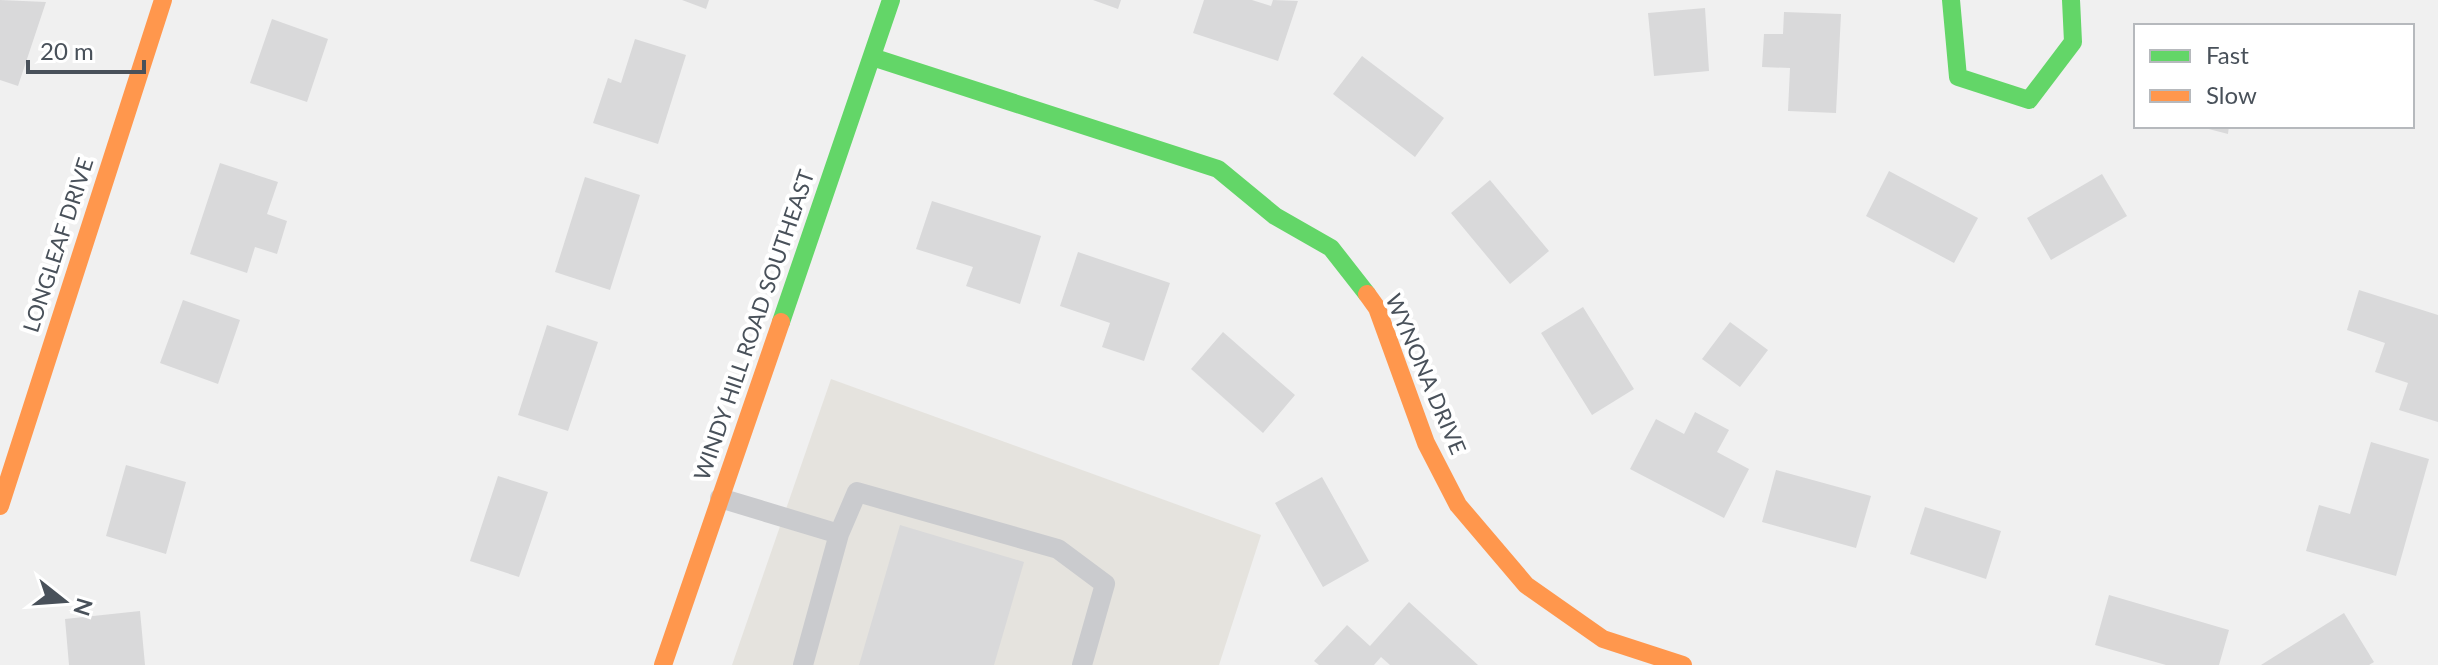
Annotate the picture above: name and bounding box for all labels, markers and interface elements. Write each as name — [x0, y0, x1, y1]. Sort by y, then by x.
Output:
scale bar — [28, 24, 144, 74]
legend — [2134, 24, 2414, 128]
text: 20 m — [40, 36, 94, 65]
text: Fast — [2206, 40, 2249, 69]
text: Slow — [2206, 80, 2257, 109]
street label: LONGLEAF DRIVE — [17, 154, 98, 335]
street label: WINDY HILL ROAD SOUTHEAST — [688, 166, 819, 484]
street label: WYNONA DRIVE — [1380, 289, 1472, 458]
north arrow — [24, 561, 104, 641]
text: N — [68, 595, 99, 619]

